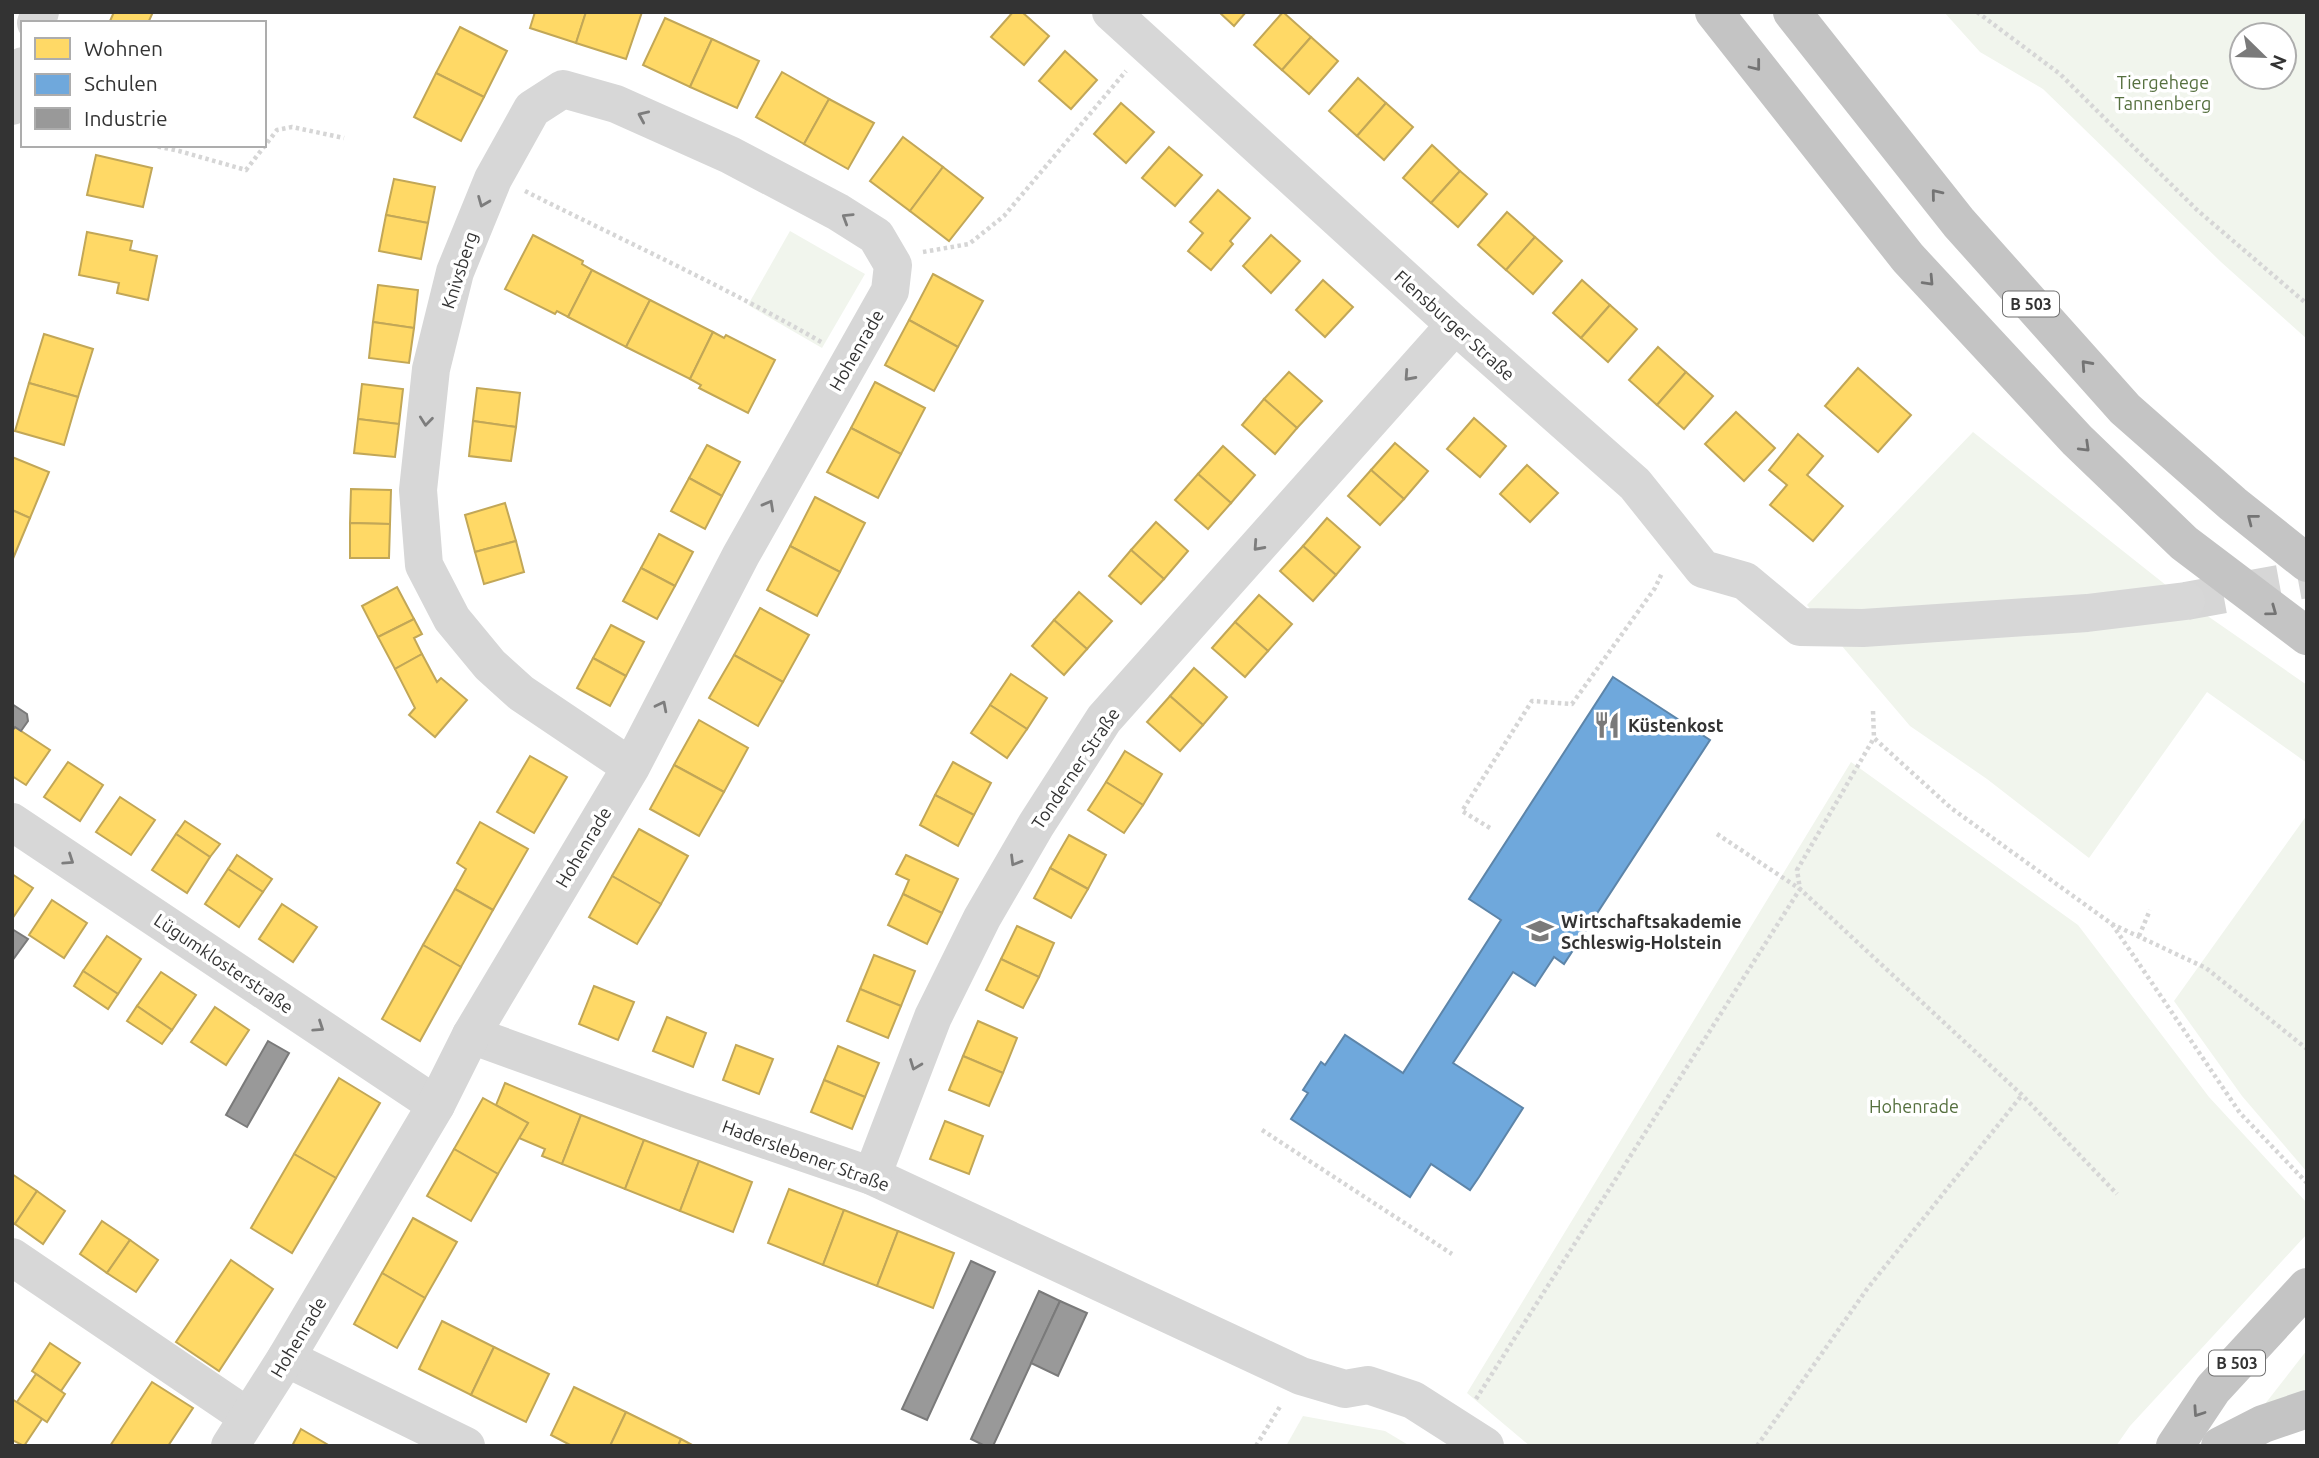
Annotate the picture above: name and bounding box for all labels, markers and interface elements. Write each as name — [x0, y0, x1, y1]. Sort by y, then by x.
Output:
legend — [21, 21, 266, 147]
north arrow — [2228, 21, 2298, 91]
text: Wohnen — [84, 36, 163, 60]
text: N — [2266, 52, 2292, 73]
one-way arrow — [1747, 59, 1760, 71]
text: Schulen — [84, 71, 158, 95]
park label: Tiergehege Tannenberg — [2115, 72, 2211, 113]
text: Industrie — [84, 106, 168, 130]
one-way arrow — [638, 110, 651, 124]
one-way arrow — [1931, 189, 1944, 201]
one-way arrow — [478, 196, 492, 208]
one-way arrow — [842, 213, 855, 226]
street label: Knivsberg — [437, 229, 481, 311]
street label: Flensburger Straße — [1391, 266, 1519, 384]
one-way arrow — [1921, 273, 1934, 286]
road number: B 503 — [2003, 292, 2059, 316]
street label: Hohenrade — [825, 306, 887, 394]
one-way arrow — [2081, 360, 2094, 373]
one-way arrow — [1405, 368, 1417, 381]
one-way arrow — [418, 415, 433, 427]
one-way arrow — [2076, 439, 2089, 452]
one-way arrow — [761, 500, 774, 513]
one-way arrow — [2247, 515, 2259, 528]
one-way arrow — [1254, 538, 1266, 551]
one-way arrow — [2265, 603, 2277, 615]
one-way arrow — [654, 701, 668, 714]
street label: Tonderner Straße — [1027, 704, 1123, 832]
restaurant icon: Küstenkost — [1592, 710, 1622, 740]
place label: Küstenkost — [1628, 715, 1724, 735]
street label: Hohenrade — [551, 803, 615, 891]
one-way arrow — [61, 852, 74, 864]
one-way arrow — [1010, 854, 1023, 867]
street label: Lügumklosterstraße — [151, 909, 297, 1017]
place label: Wirtschaftsakademie Schleswig-Holstein — [1561, 911, 1742, 952]
school or university icon: Wirtschaftsakademie Schleswig-Holstein — [1525, 916, 1555, 946]
one-way arrow — [312, 1019, 325, 1032]
one-way arrow — [909, 1058, 923, 1070]
park label: Hohenrade — [1869, 1096, 1959, 1116]
street label: Haderslebener Straße — [720, 1115, 892, 1195]
street label: Hohenrade — [266, 1293, 330, 1381]
road number: B 503 — [2209, 1350, 2265, 1376]
one-way arrow — [2194, 1404, 2206, 1417]

